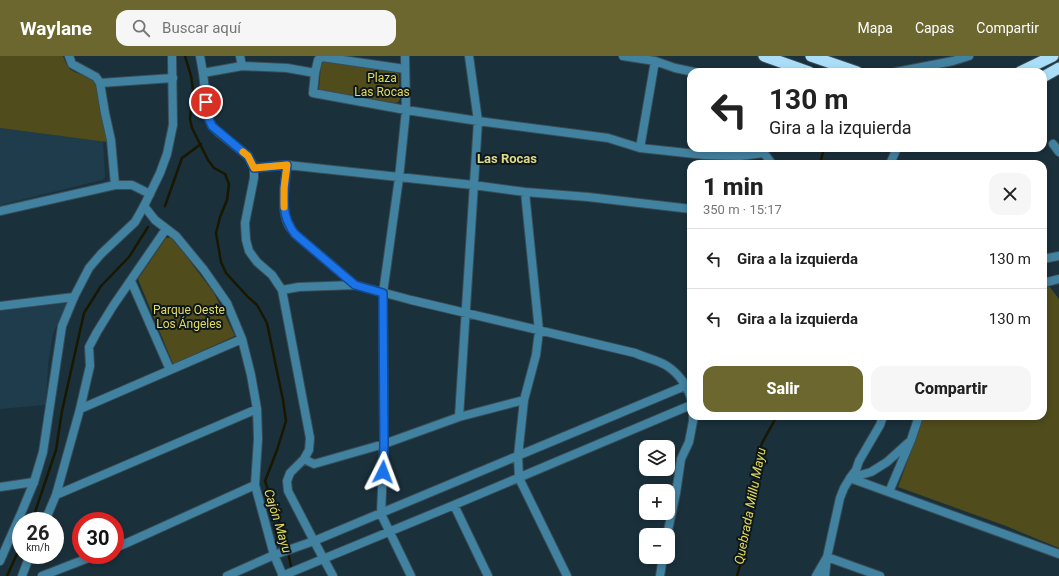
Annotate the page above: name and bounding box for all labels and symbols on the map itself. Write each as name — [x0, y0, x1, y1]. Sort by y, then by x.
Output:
park label: Plaza Las Rocas — [354, 71, 410, 99]
pin — [189, 85, 223, 119]
district label: Las Rocas — [477, 151, 537, 166]
park label: Parque Oeste Los Ángeles — [153, 303, 225, 331]
water label: Quebrada Millu Mayu — [731, 446, 769, 566]
position arrow — [362, 451, 404, 493]
water label: Cajón Mayu — [261, 487, 295, 555]
speed limit sign: 30 — [72, 512, 124, 564]

